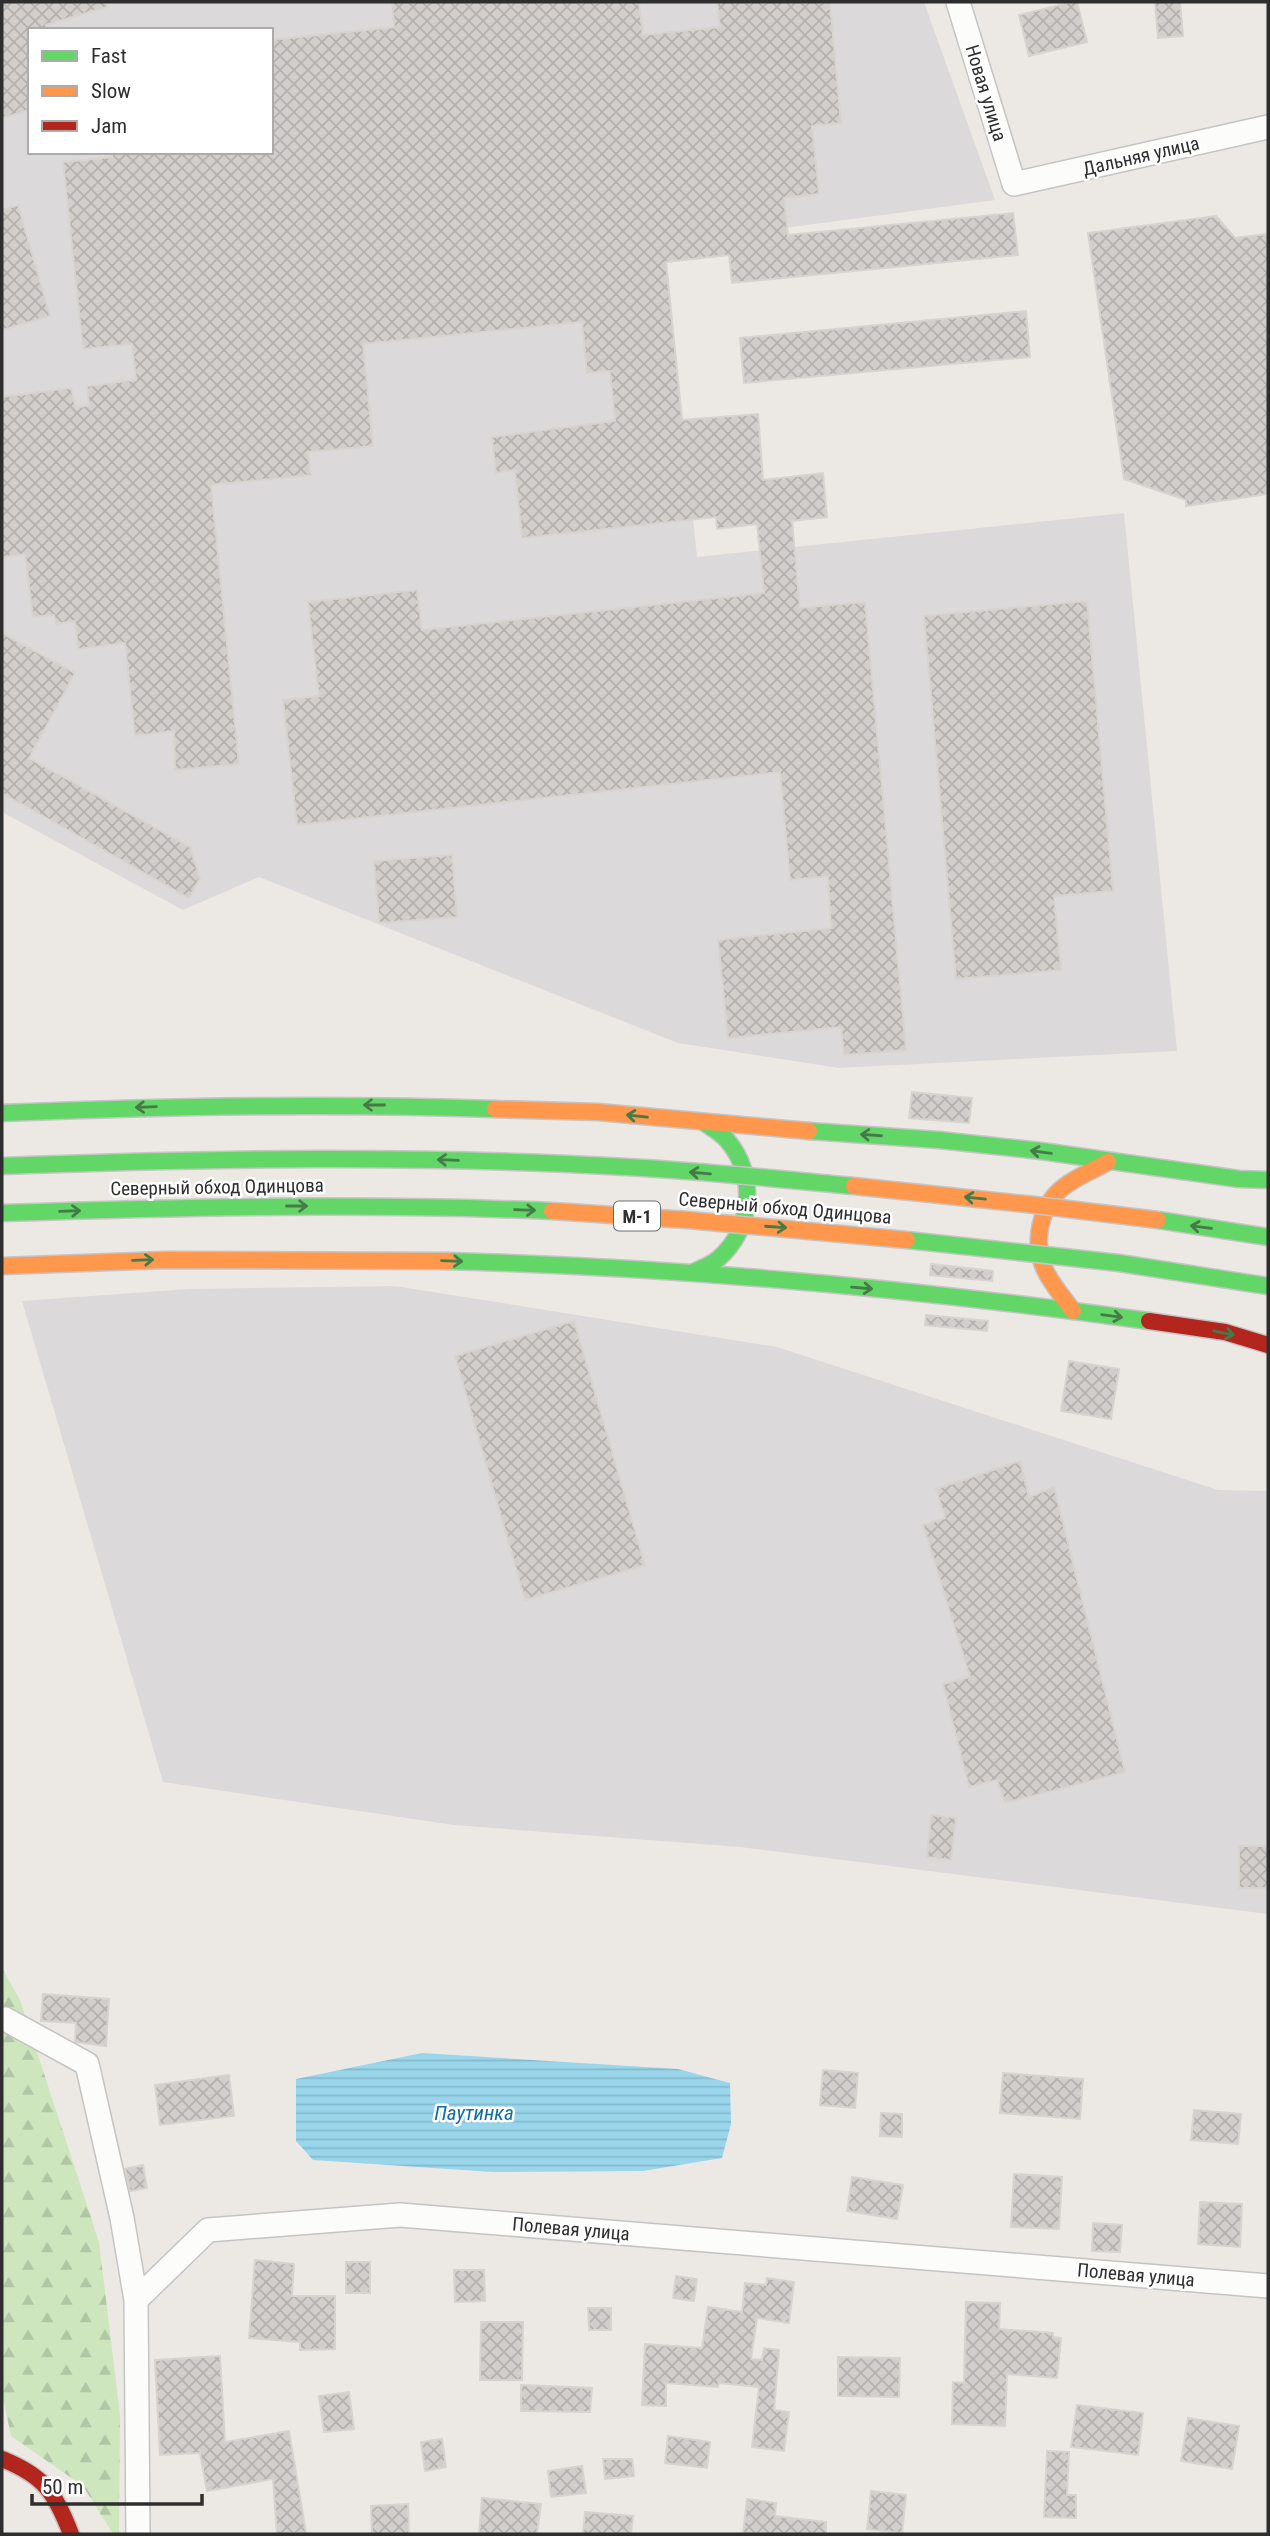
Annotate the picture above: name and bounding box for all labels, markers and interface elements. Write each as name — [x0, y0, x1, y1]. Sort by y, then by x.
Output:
legend — [28, 28, 273, 154]
street label: Новая улица — [960, 42, 1012, 144]
text: Fast — [91, 44, 127, 68]
text: Slow — [91, 79, 131, 103]
text: Jam — [91, 114, 127, 138]
street label: Дальняя улица — [1081, 131, 1201, 181]
one-way arrow — [363, 1098, 386, 1112]
one-way arrow — [135, 1100, 158, 1113]
one-way arrow — [626, 1109, 649, 1122]
one-way arrow — [860, 1128, 883, 1141]
one-way arrow — [1030, 1145, 1053, 1158]
one-way arrow — [437, 1153, 460, 1167]
one-way arrow — [689, 1166, 712, 1179]
street label: Северный обход Одинцова — [110, 1174, 324, 1200]
street label: Северный обход Одинцова — [678, 1187, 892, 1229]
one-way arrow — [964, 1191, 987, 1204]
one-way arrow — [286, 1199, 309, 1213]
road number: М-1 — [614, 1202, 660, 1231]
one-way arrow — [58, 1204, 81, 1217]
one-way arrow — [513, 1204, 536, 1217]
one-way arrow — [1190, 1220, 1213, 1233]
one-way arrow — [764, 1221, 787, 1234]
one-way arrow — [132, 1254, 155, 1267]
one-way arrow — [441, 1254, 464, 1267]
one-way arrow — [850, 1282, 872, 1295]
one-way arrow — [1100, 1310, 1123, 1323]
one-way arrow — [1212, 1326, 1235, 1340]
water label: Паутинка — [434, 2101, 514, 2125]
street label: Полевая улица — [511, 2212, 631, 2246]
street label: Полевая улица — [1076, 2258, 1196, 2292]
scale bar — [32, 2462, 201, 2506]
text: 50 m — [42, 2475, 83, 2499]

